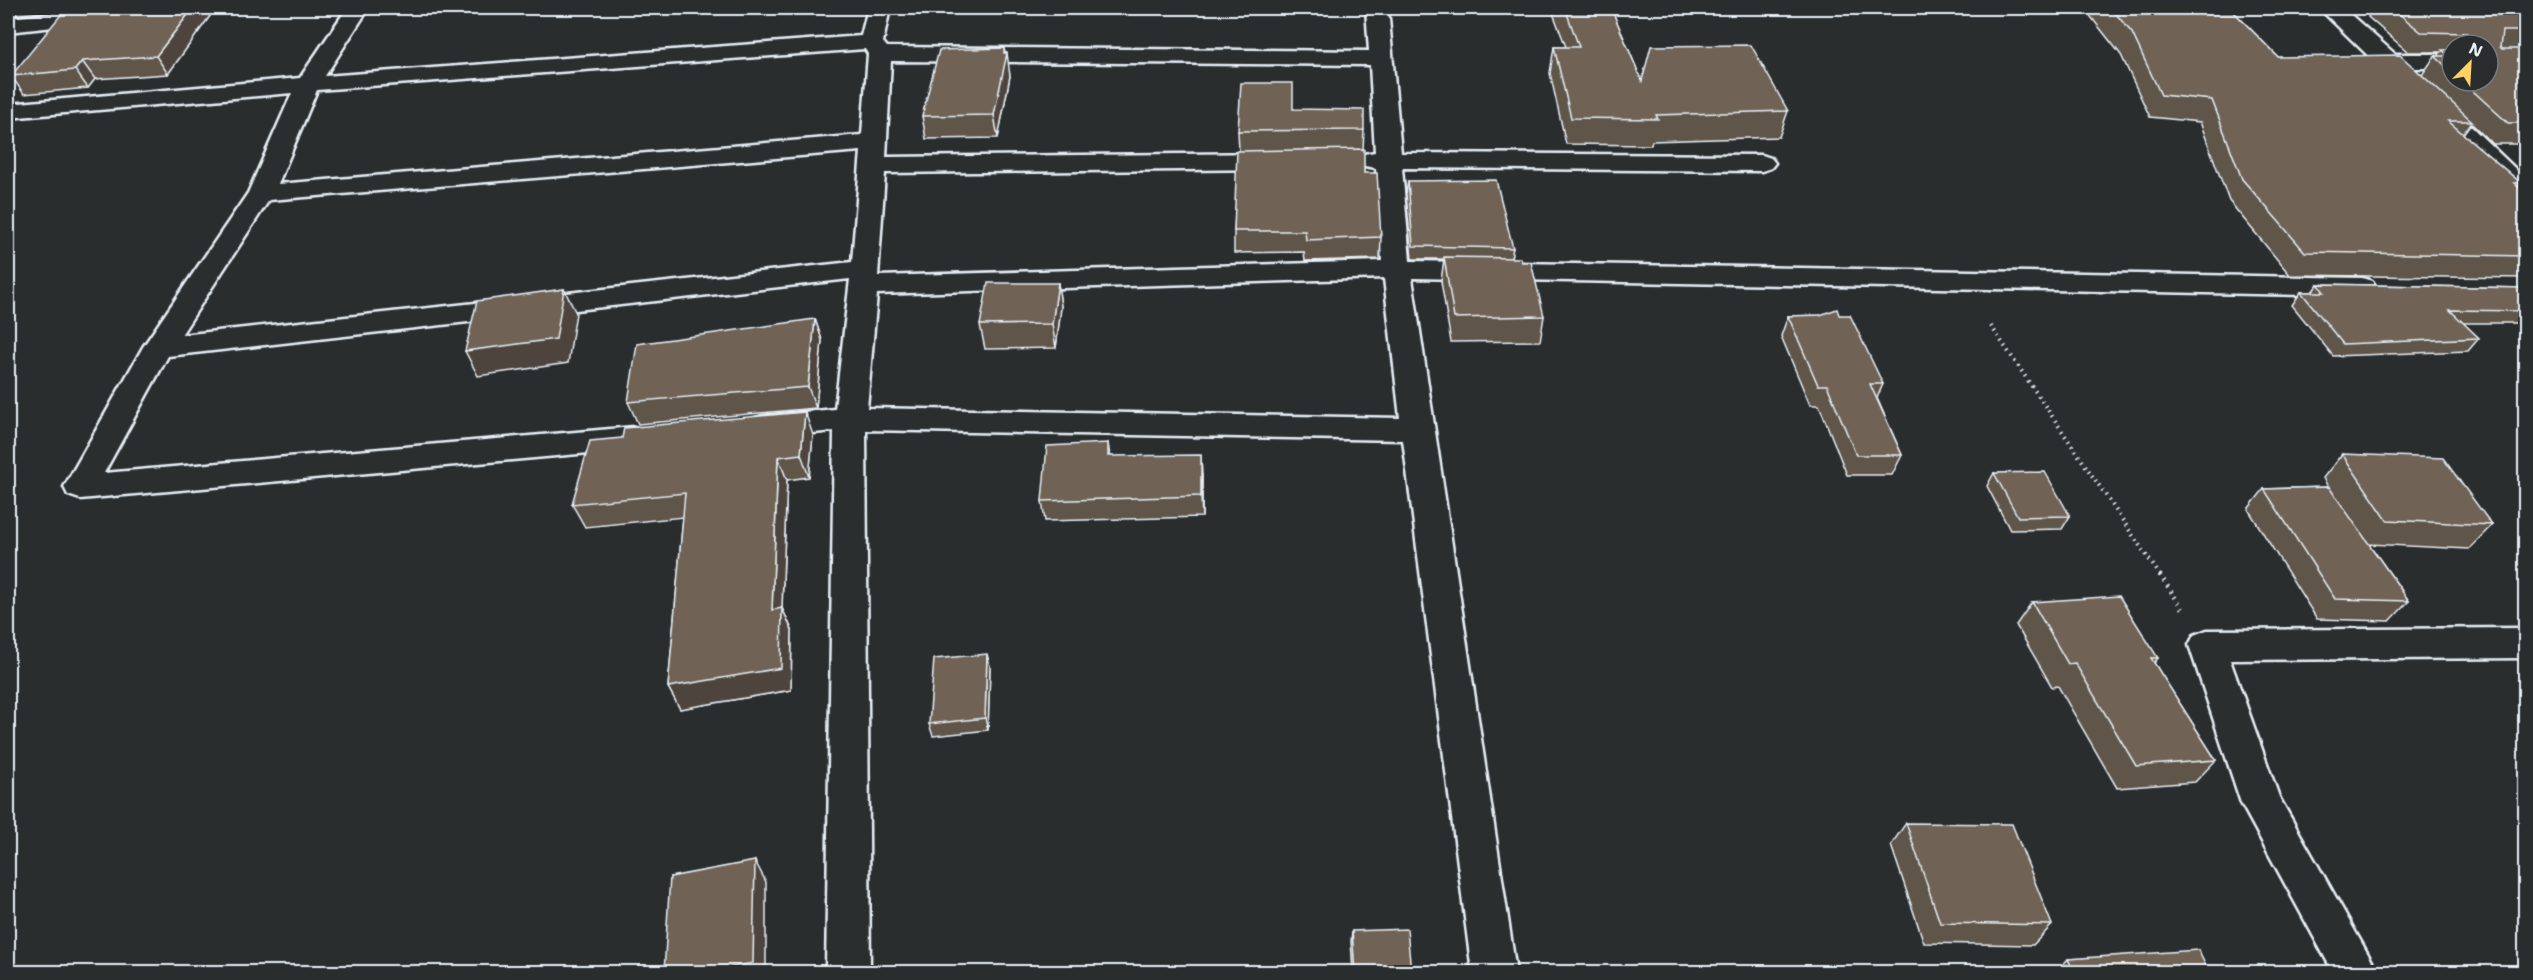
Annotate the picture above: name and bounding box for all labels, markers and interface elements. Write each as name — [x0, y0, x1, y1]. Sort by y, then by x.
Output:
north arrow — [2440, 33, 2500, 93]
text: N — [2466, 38, 2486, 62]

